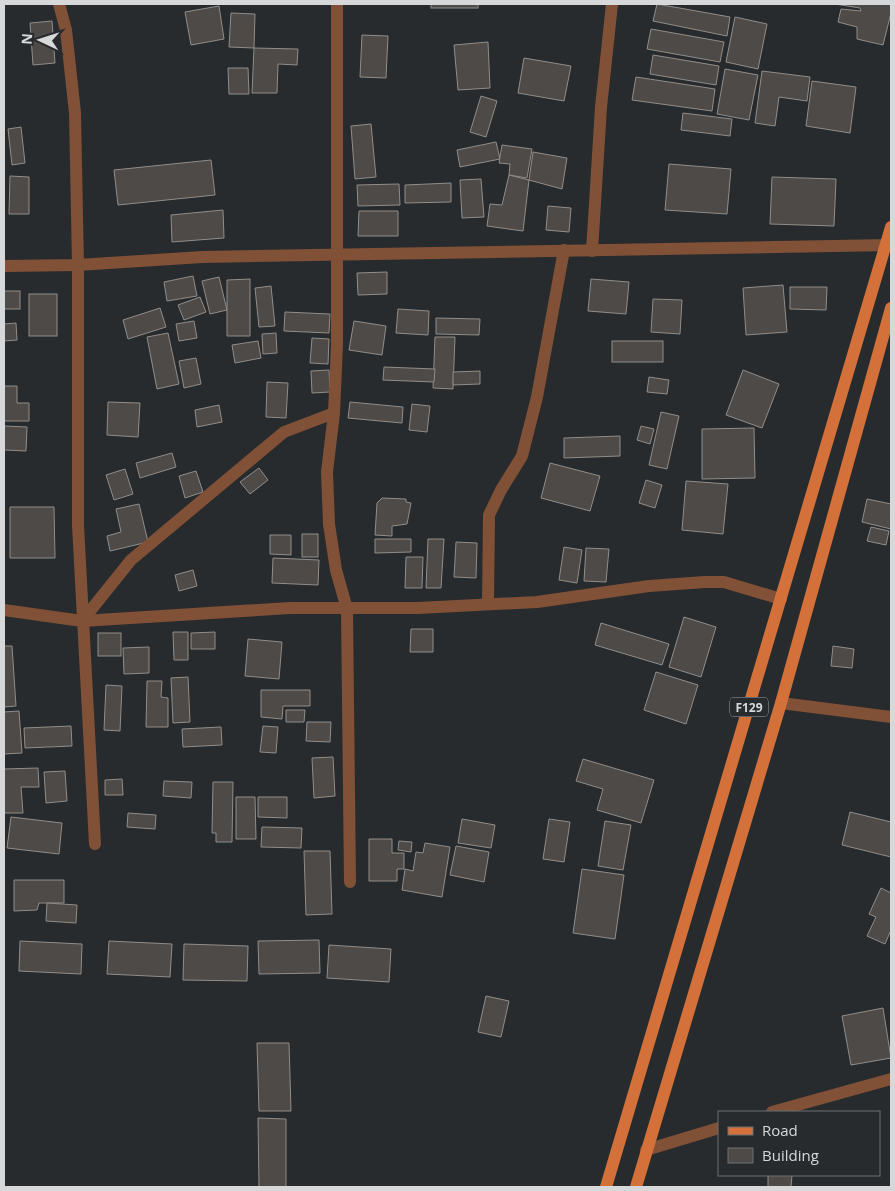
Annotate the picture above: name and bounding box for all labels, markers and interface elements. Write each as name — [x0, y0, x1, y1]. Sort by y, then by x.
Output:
north arrow — [15, 15, 65, 65]
text: N — [17, 33, 36, 45]
road number: F129 — [730, 698, 768, 716]
legend — [718, 1111, 880, 1176]
text: Road — [762, 1120, 798, 1140]
text: Building — [762, 1145, 819, 1165]

